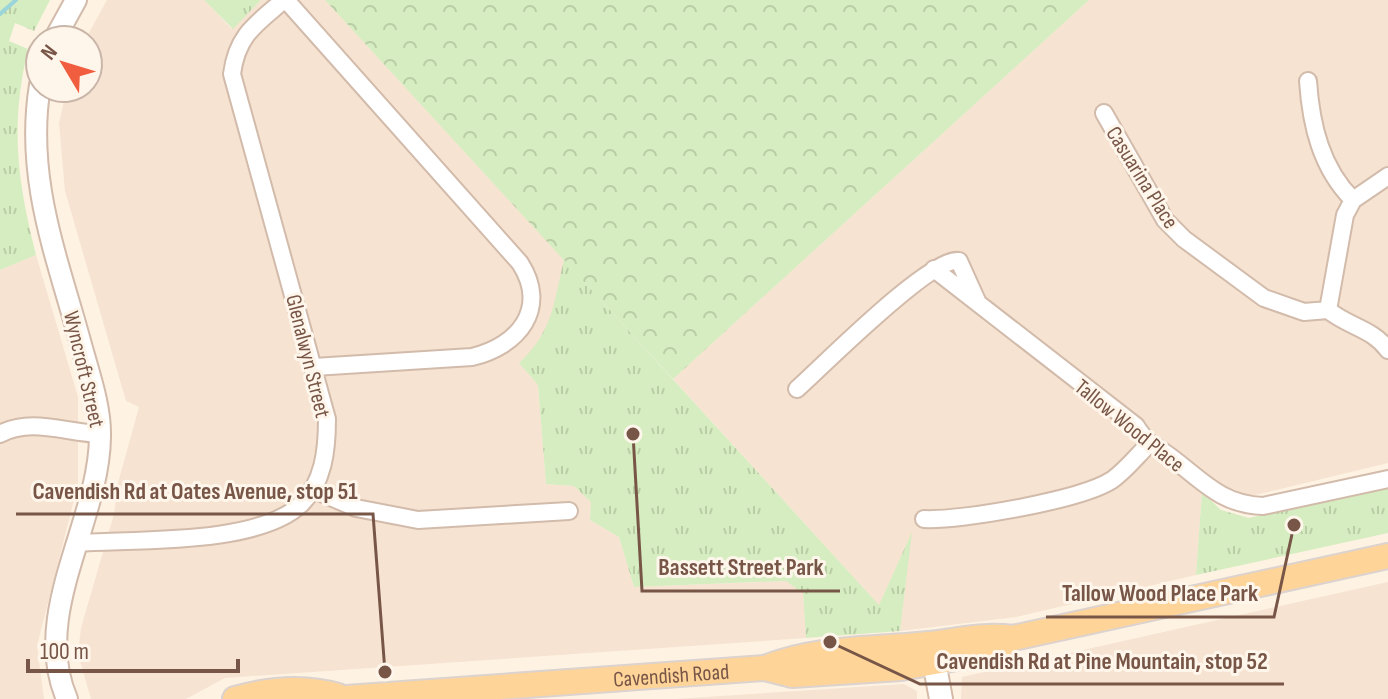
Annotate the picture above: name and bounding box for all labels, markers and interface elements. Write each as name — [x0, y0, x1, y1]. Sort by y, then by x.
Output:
north arrow — [24, 24, 104, 104]
text: N — [35, 40, 64, 66]
street label: Casuarina Place — [1100, 122, 1184, 234]
street label: Glenalwyn Street — [279, 292, 336, 421]
street label: Wyncroft Street — [57, 308, 110, 430]
street label: Tallow Wood Place — [1069, 374, 1189, 479]
callout: Cavendish Rd at Oates Avenue, stop 51 — [16, 466, 373, 514]
text: Cavendish Rd at Oates Avenue, stop 51 — [32, 477, 358, 506]
callout: Bassett Street Park — [642, 543, 840, 591]
text: Bassett Street Park — [658, 553, 824, 582]
callout: Tallow Wood Place Park — [1046, 569, 1274, 617]
text: Tallow Wood Place Park — [1062, 579, 1258, 608]
scale bar — [28, 623, 238, 673]
callout: Cavendish Rd at Pine Mountain, stop 52 — [920, 636, 1284, 684]
text: 100 m — [40, 637, 89, 666]
text: Cavendish Rd at Pine Mountain, stop 52 — [936, 647, 1268, 676]
street label: Cavendish Road — [612, 659, 730, 694]

